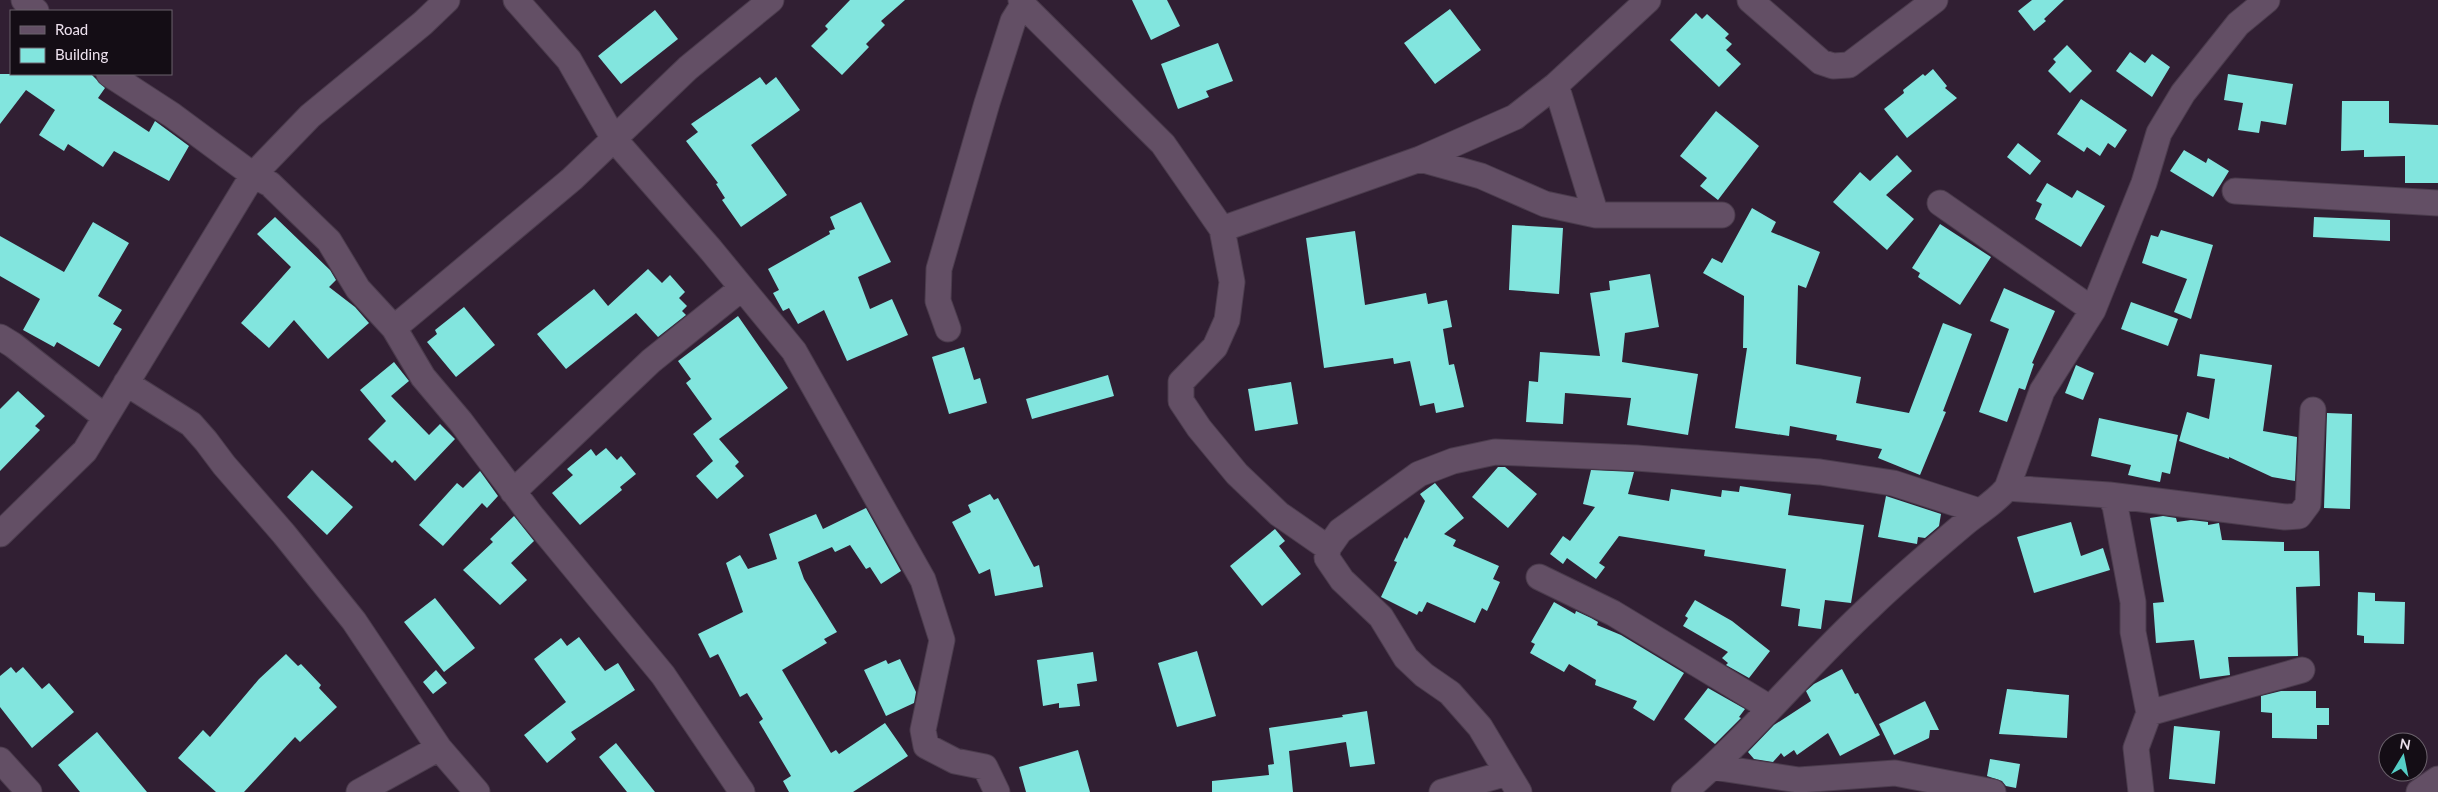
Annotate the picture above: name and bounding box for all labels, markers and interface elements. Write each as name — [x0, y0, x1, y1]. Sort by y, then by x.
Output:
legend — [10, 10, 172, 75]
text: Road — [55, 20, 88, 38]
text: Building — [55, 45, 108, 63]
north arrow — [2378, 732, 2428, 782]
text: N — [2399, 734, 2412, 753]

